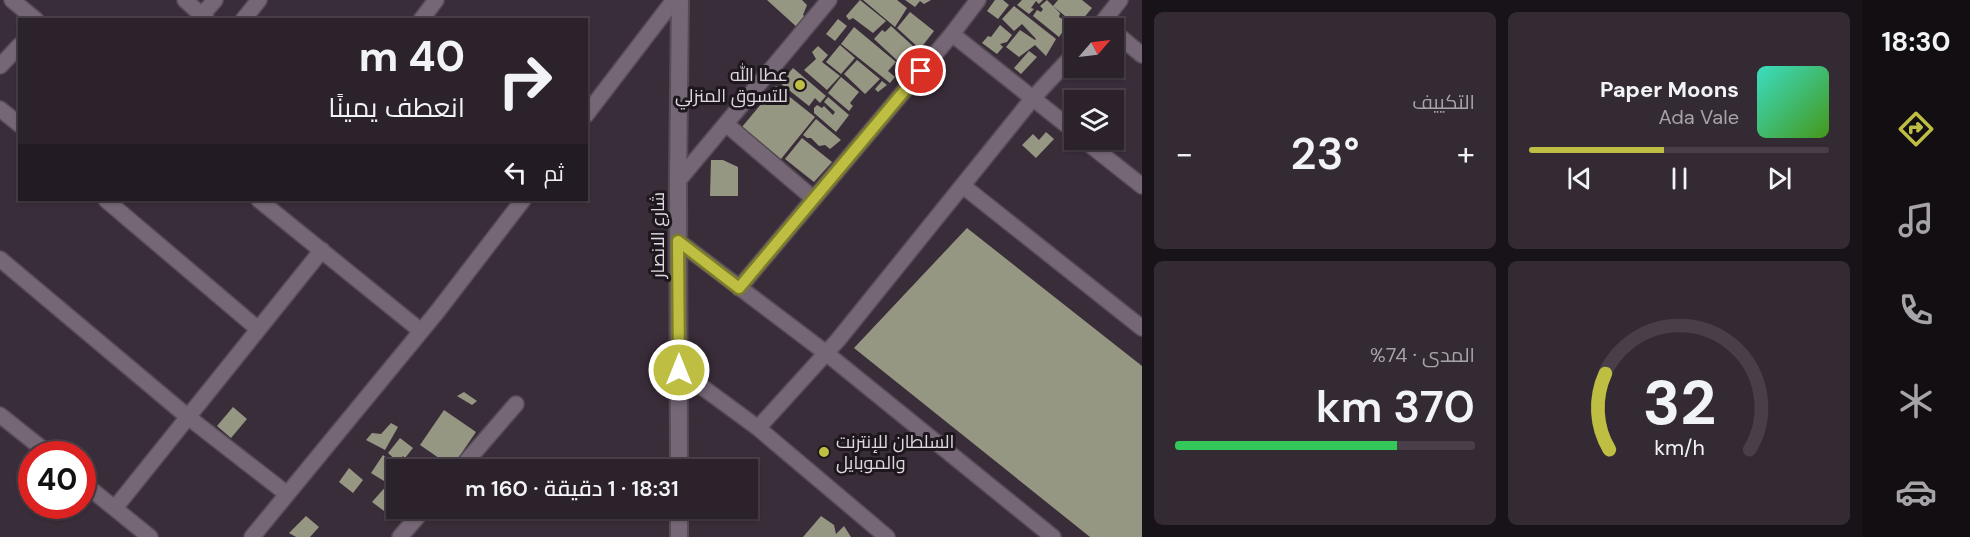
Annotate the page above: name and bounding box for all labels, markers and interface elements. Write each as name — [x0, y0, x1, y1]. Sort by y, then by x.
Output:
north arrow — [1064, 18, 1124, 78]
map controls — [1064, 18, 1124, 150]
text: 18:30 — [1881, 24, 1951, 59]
text: 40 m — [359, 29, 465, 84]
icon: right — [486, 42, 564, 120]
pin — [895, 45, 946, 96]
icon: arrive — [904, 54, 937, 87]
place label: عطا الله للتسوق المنزلي — [675, 63, 788, 110]
text: Paper Moons — [1600, 75, 1739, 104]
marker: عطا الله للتسوق المنزلي — [793, 78, 807, 92]
text: التكييف — [1412, 89, 1475, 115]
text: انعطف يمينًا — [328, 90, 465, 125]
button: layers — [1064, 90, 1124, 150]
text: Ada Vale — [1659, 104, 1739, 130]
icon: directions — [1895, 108, 1937, 150]
text: 23° — [1291, 124, 1360, 183]
text: − — [1175, 132, 1193, 175]
text: + — [1457, 132, 1475, 175]
icon: left — [499, 156, 532, 189]
text: ثم — [544, 159, 564, 188]
icon: previous — [1563, 162, 1596, 195]
icon: pause — [1663, 162, 1696, 195]
icon: next — [1763, 162, 1796, 195]
street label: شارع الانصار — [646, 192, 670, 279]
icon: music — [1895, 199, 1937, 241]
icon: phone — [1895, 289, 1937, 331]
position arrow — [647, 338, 711, 402]
text: المدى · 74% — [1370, 342, 1475, 368]
text: 32 — [1642, 362, 1716, 443]
text: 370 km — [1316, 377, 1475, 436]
icon: climate — [1895, 380, 1937, 422]
place label: السلطان للإنترنت والموبايل — [836, 430, 954, 475]
text: km/h — [1654, 434, 1704, 462]
speed limit sign: 40 — [18, 441, 96, 519]
marker: السلطان للإنترنت والموبايل — [817, 445, 831, 459]
icon: car — [1895, 471, 1937, 513]
text: 18:31 · 1 دقيقة · 160 m — [465, 474, 679, 503]

